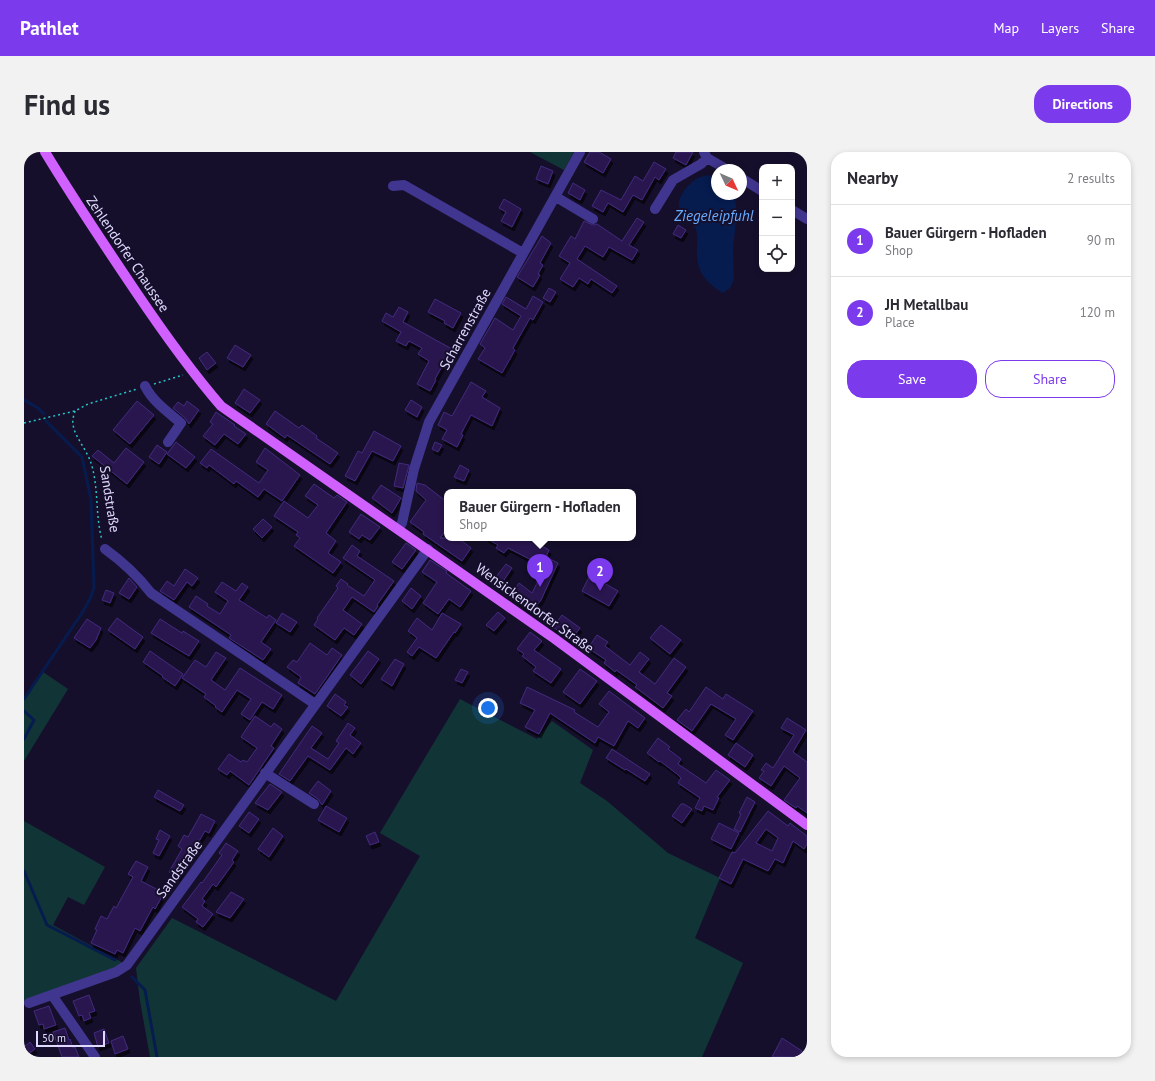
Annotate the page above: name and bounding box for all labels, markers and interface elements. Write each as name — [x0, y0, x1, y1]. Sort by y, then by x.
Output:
text: Pathlet — [20, 16, 79, 40]
text: Map — [993, 19, 1019, 37]
text: Layers — [1041, 19, 1079, 37]
text: Share — [1101, 19, 1135, 37]
button: Directions — [1034, 85, 1131, 123]
text: Find us — [24, 86, 110, 123]
north arrow — [711, 164, 747, 200]
map controls — [759, 164, 795, 272]
button: + — [759, 164, 795, 200]
text: Nearby — [847, 167, 898, 189]
text: 2 results — [1067, 170, 1115, 187]
street label: Zehlendorfer Chaussee — [82, 192, 174, 316]
button: − — [759, 200, 795, 236]
water label: Ziegeleipfuhl — [673, 206, 754, 225]
text: Bauer Gürgern - Hofladen — [885, 223, 1047, 242]
text: 1 — [856, 232, 864, 249]
text: 90 m — [1087, 232, 1115, 249]
button: locate — [759, 236, 795, 272]
text: Shop — [885, 242, 913, 259]
street label: Scharrenstraße — [435, 285, 495, 373]
text: JH Metallbau — [885, 295, 968, 314]
text: 2 — [856, 304, 864, 321]
text: 120 m — [1080, 304, 1115, 321]
text: Place — [885, 314, 915, 331]
button: Save — [847, 360, 977, 398]
button: Share — [985, 360, 1115, 398]
street label: Sandstraße — [96, 464, 124, 534]
popup — [444, 489, 636, 541]
text: Bauer Gürgern - Hofladen — [459, 497, 621, 516]
text: Shop — [459, 516, 487, 533]
pin: 1 — [527, 554, 553, 587]
pin: 2 — [587, 558, 613, 591]
street label: Wensickendorfer Straße — [472, 559, 598, 657]
your location — [478, 698, 498, 718]
street label: Sandstraße — [152, 836, 206, 902]
scale bar — [36, 1029, 105, 1048]
text: 50 m — [42, 1031, 66, 1045]

